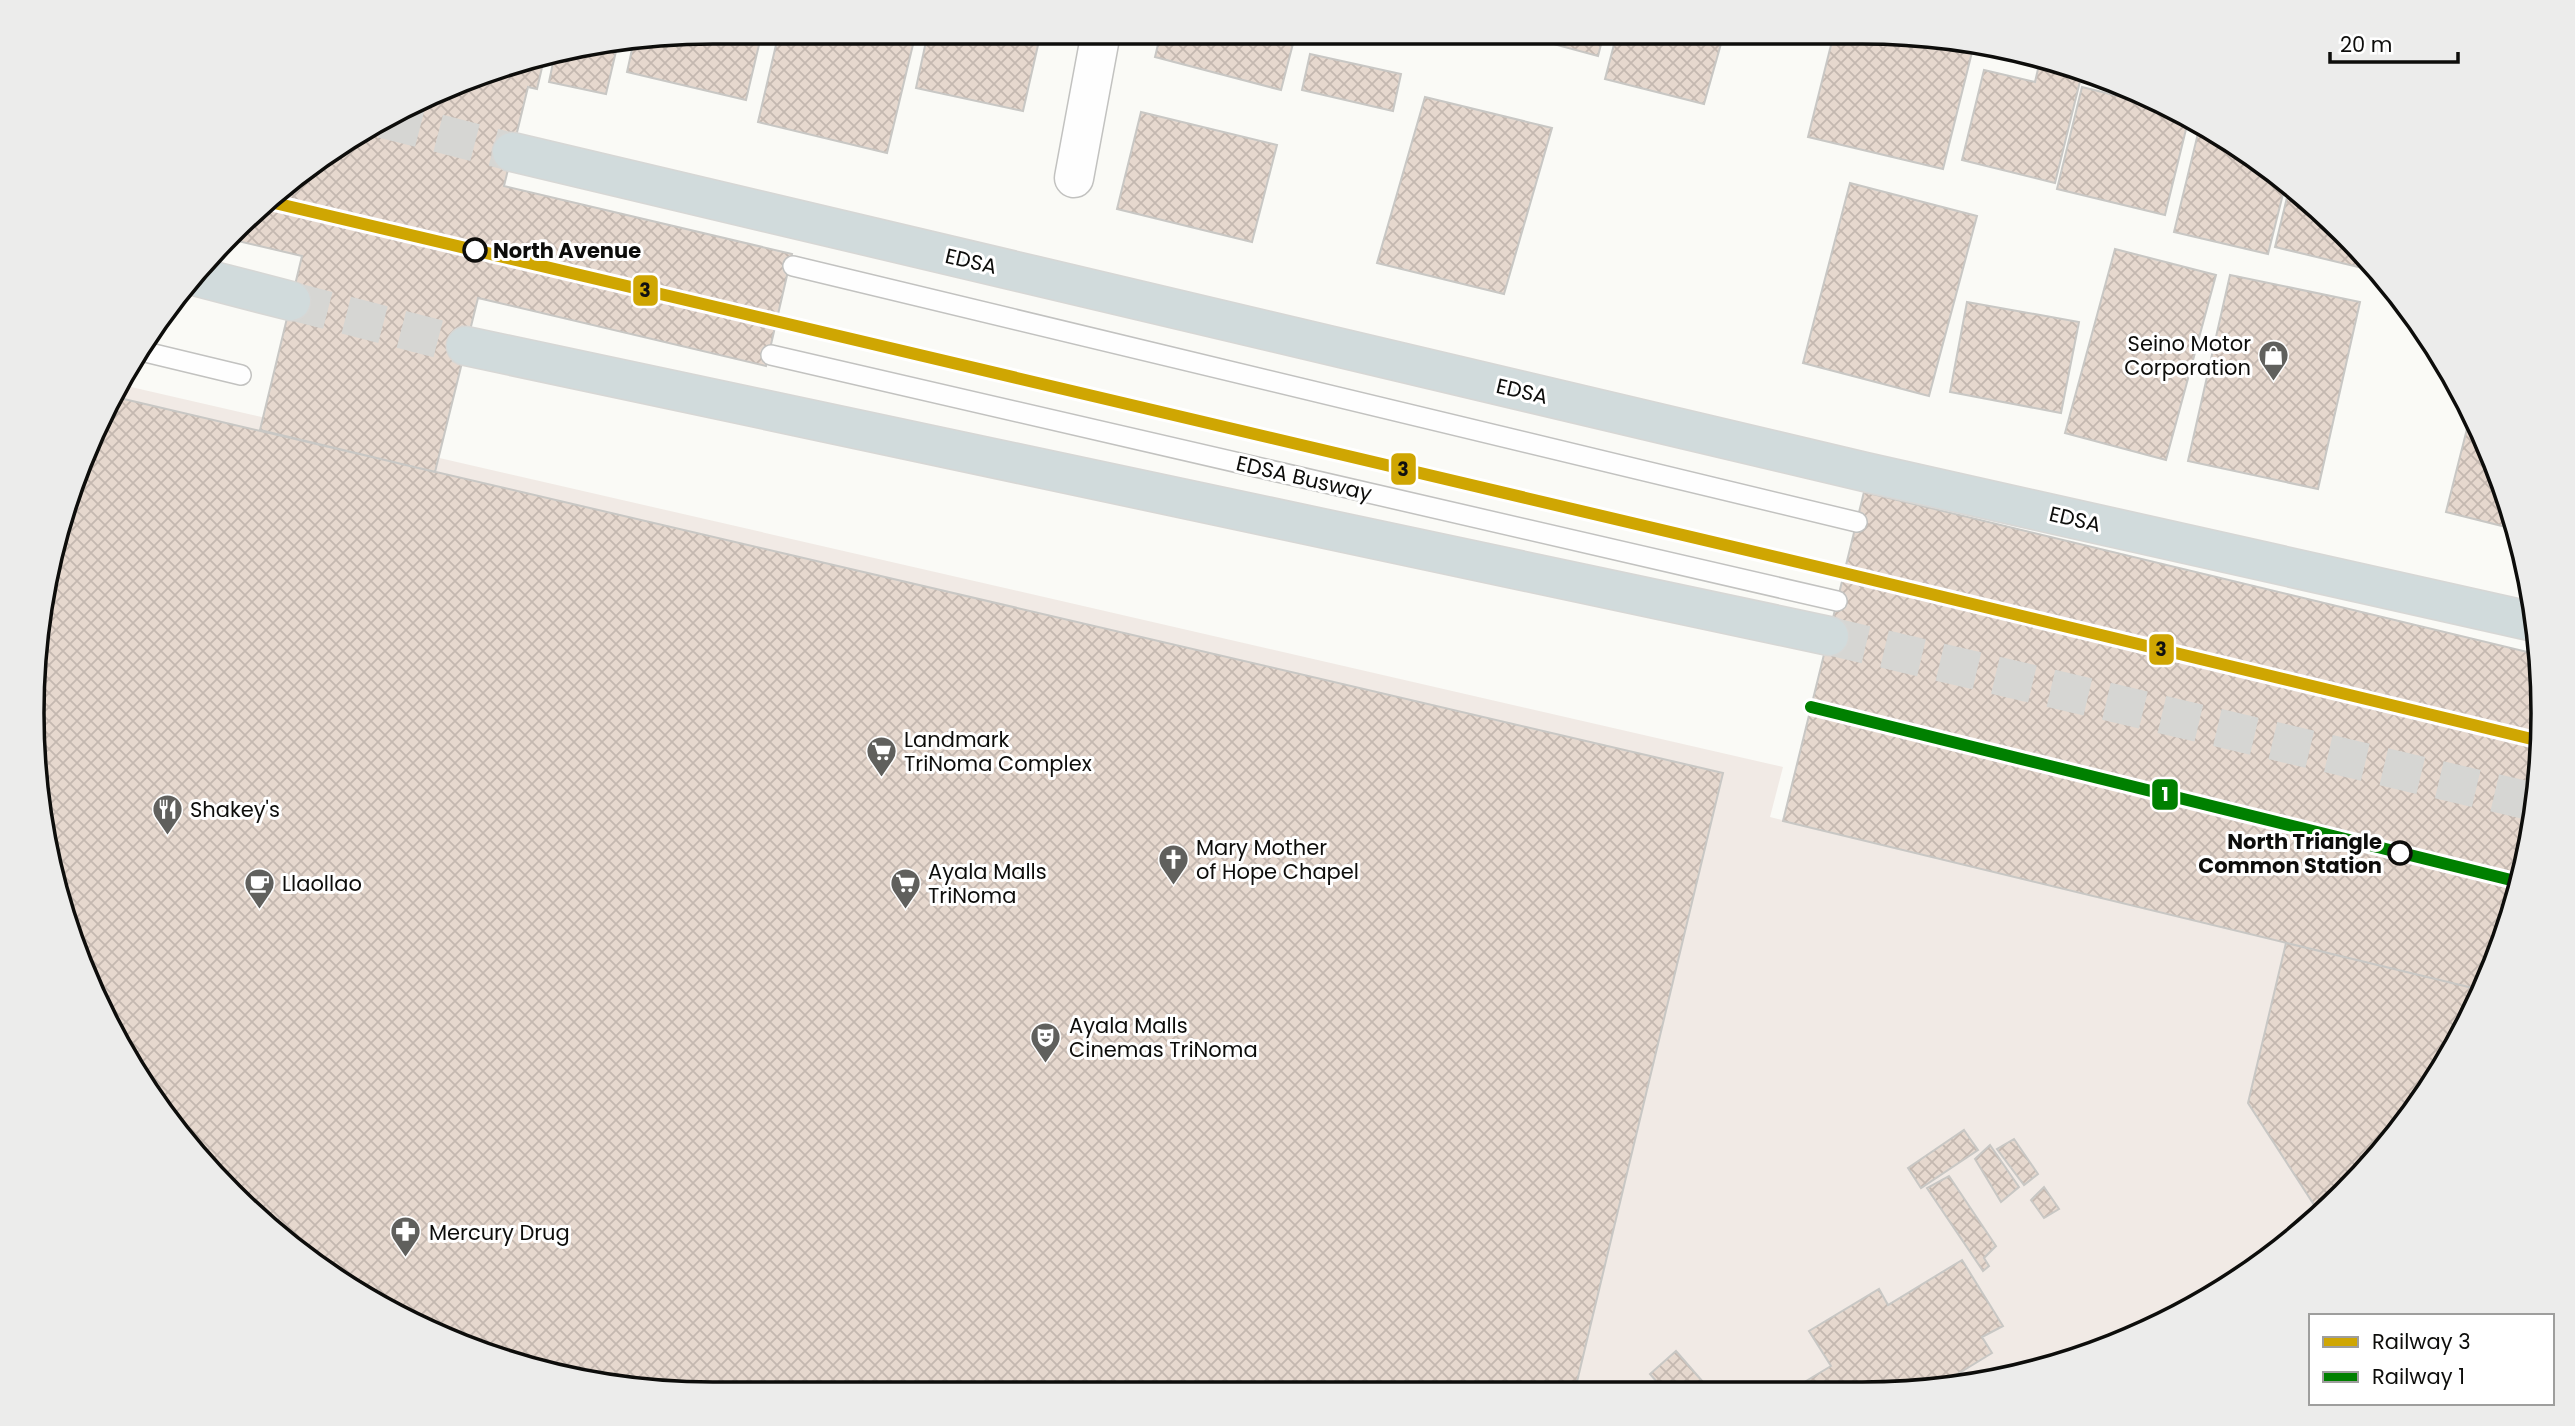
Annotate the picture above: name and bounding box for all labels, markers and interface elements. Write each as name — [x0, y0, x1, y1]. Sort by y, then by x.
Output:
scale bar — [2330, 21, 2458, 65]
text: 20 m — [2340, 30, 2393, 59]
place label: North Avenue — [493, 236, 641, 265]
marker: North Avenue — [463, 238, 487, 262]
street label: EDSA — [942, 241, 1000, 281]
line badge: 3 — [632, 274, 659, 307]
text: 3 — [639, 277, 651, 304]
place label: Seino Motor Corporation — [2124, 329, 2251, 382]
shop icon: Seino Motor Corporation — [2257, 338, 2291, 382]
street label: EDSA — [1493, 371, 1551, 411]
street label: EDSA Busway — [1233, 448, 1375, 508]
line badge: 3 — [1390, 452, 1417, 486]
text: 3 — [1397, 456, 1409, 483]
street label: EDSA — [2046, 499, 2104, 539]
line badge: 3 — [2148, 633, 2175, 666]
text: 3 — [2155, 636, 2167, 663]
place label: Landmark TriNoma Complex — [904, 725, 1092, 778]
supermarket icon: Landmark TriNoma Complex — [864, 734, 898, 778]
line badge: 1 — [2151, 778, 2179, 811]
text: 1 — [2161, 781, 2169, 808]
restaurant icon: Shakey's — [150, 792, 184, 836]
place label: Shakey's — [190, 795, 280, 824]
place label: North Triangle Common Station — [2198, 827, 2382, 880]
place label: Mary Mother of Hope Chapel — [1196, 833, 1359, 886]
marker: North Triangle Common Station — [2388, 841, 2412, 865]
church icon: Mary Mother of Hope Chapel — [1156, 842, 1190, 886]
place label: Ayala Malls TriNoma — [928, 857, 1047, 910]
cafe icon: Llaollao — [242, 866, 276, 910]
supermarket icon: Ayala Malls TriNoma — [888, 866, 922, 910]
place label: Llaollao — [282, 869, 362, 898]
place label: Ayala Malls Cinemas TriNoma — [1069, 1011, 1258, 1064]
theatre icon: Ayala Malls Cinemas TriNoma — [1029, 1020, 1063, 1064]
pharmacy icon: Mercury Drug — [389, 1215, 423, 1259]
place label: Mercury Drug — [429, 1218, 570, 1247]
legend — [2309, 1314, 2554, 1405]
text: Railway 3 — [2372, 1327, 2471, 1356]
text: Railway 1 — [2372, 1362, 2465, 1391]

